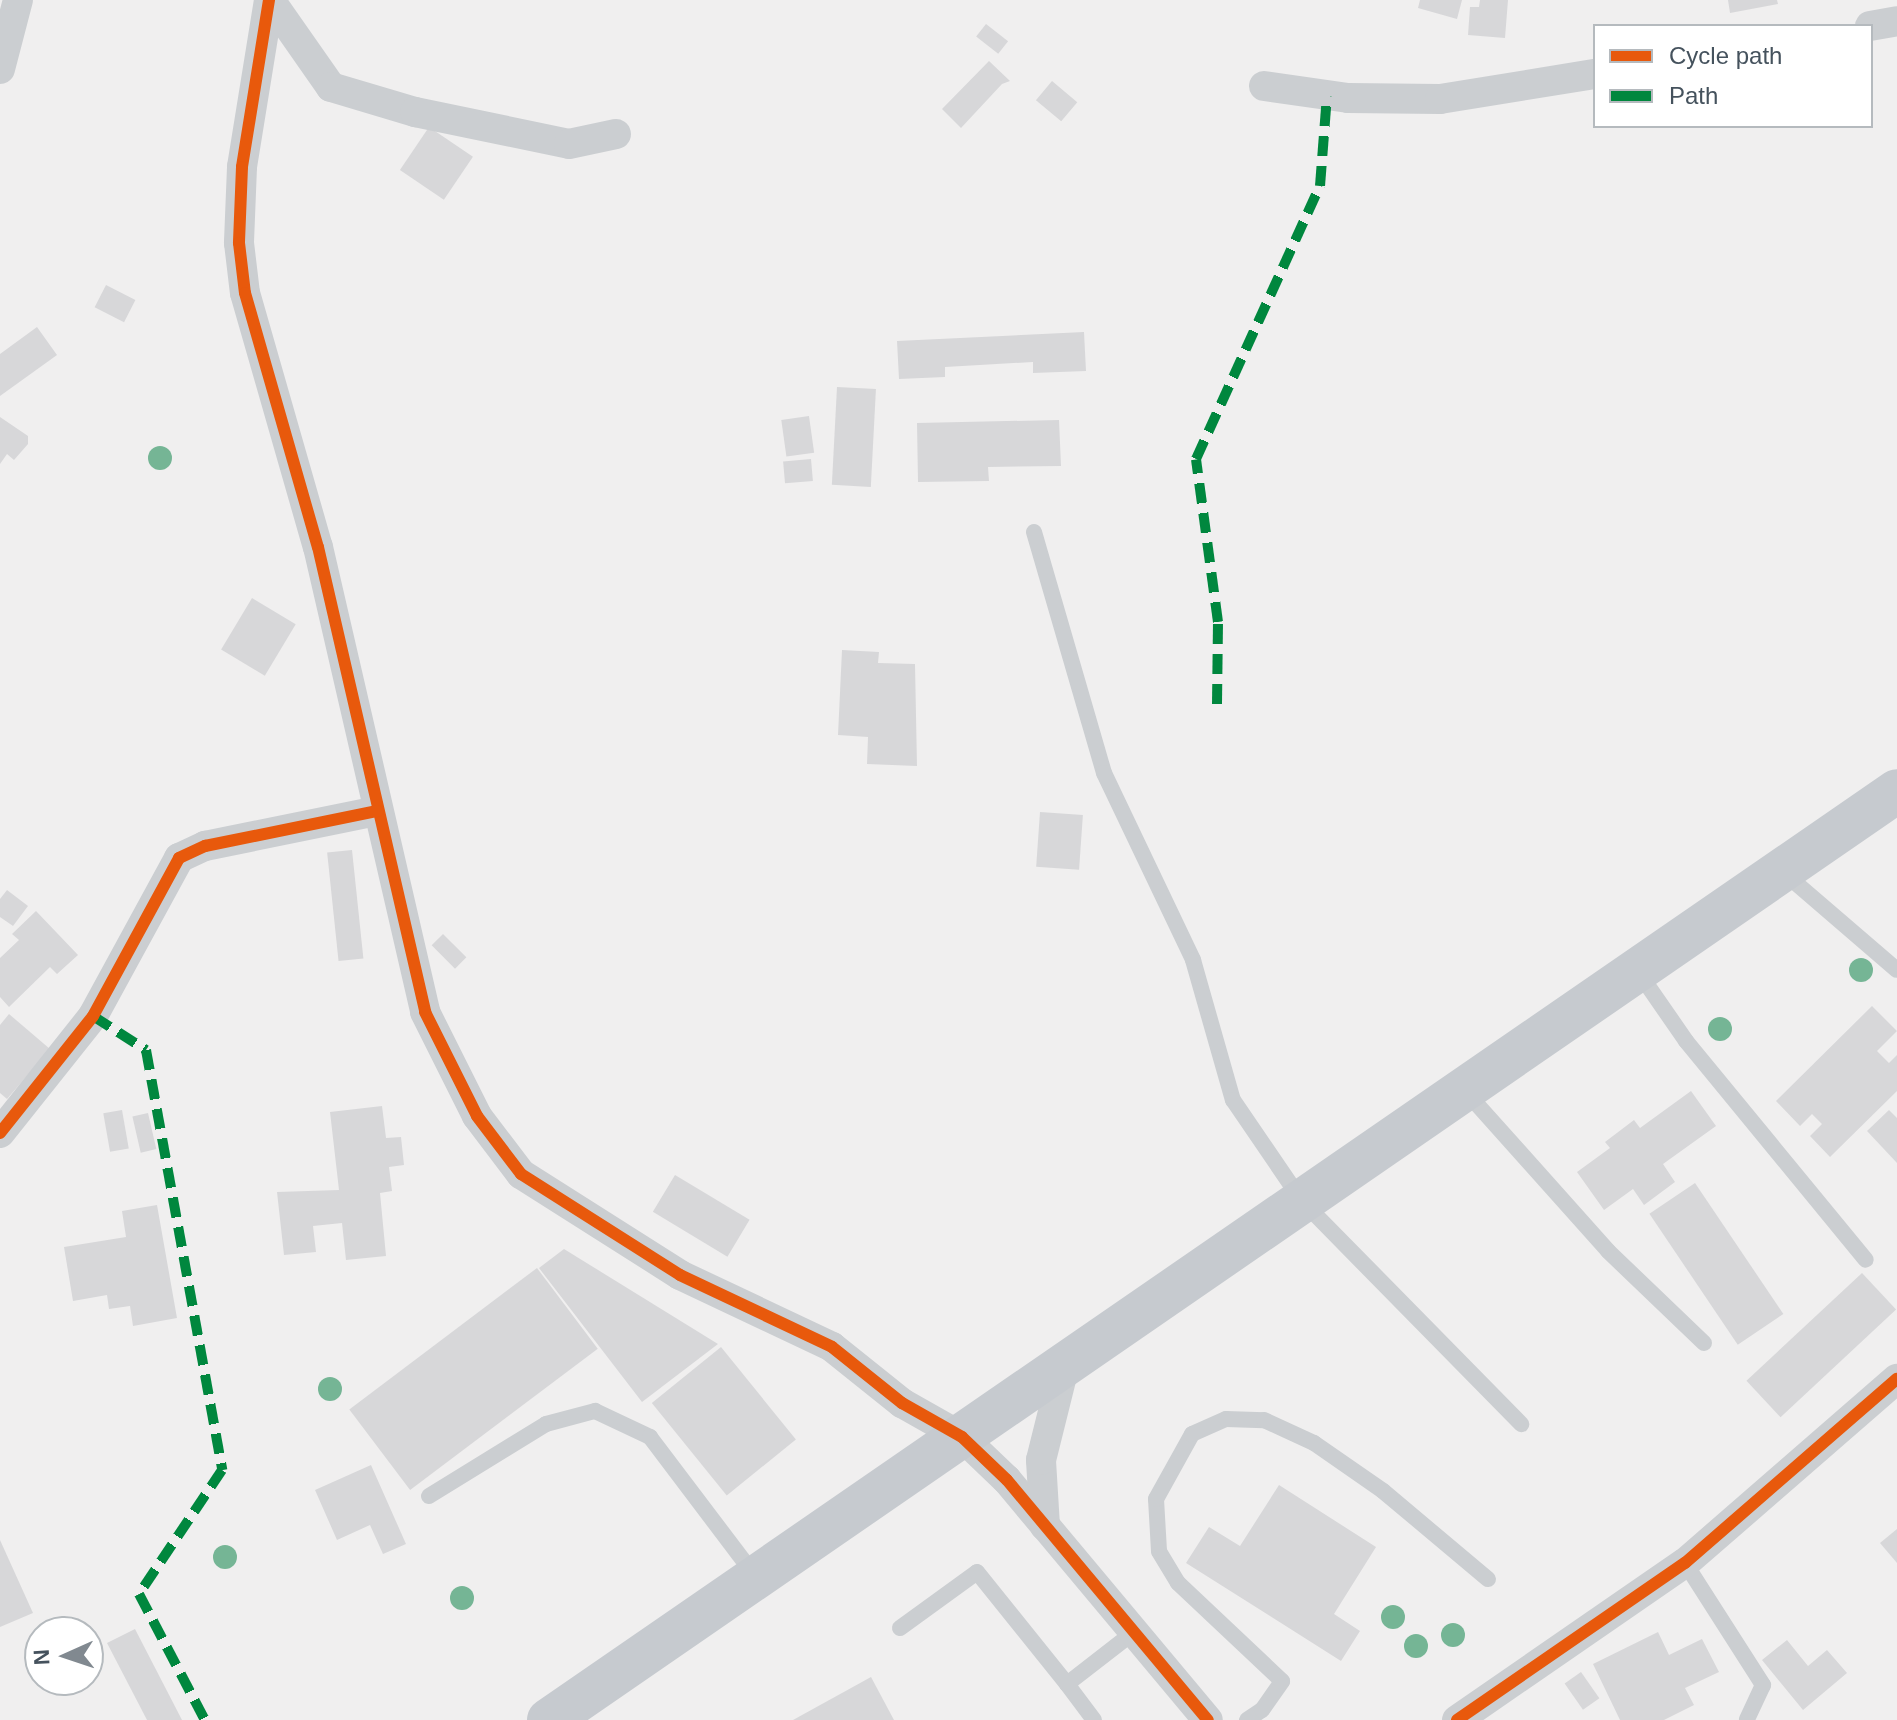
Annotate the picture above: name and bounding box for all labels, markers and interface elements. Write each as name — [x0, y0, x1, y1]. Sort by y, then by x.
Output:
legend — [1593, 24, 1873, 128]
text: Cycle path — [1669, 42, 1782, 69]
text: Path — [1669, 82, 1718, 109]
north arrow — [24, 1616, 104, 1696]
text: N — [29, 1649, 54, 1666]

